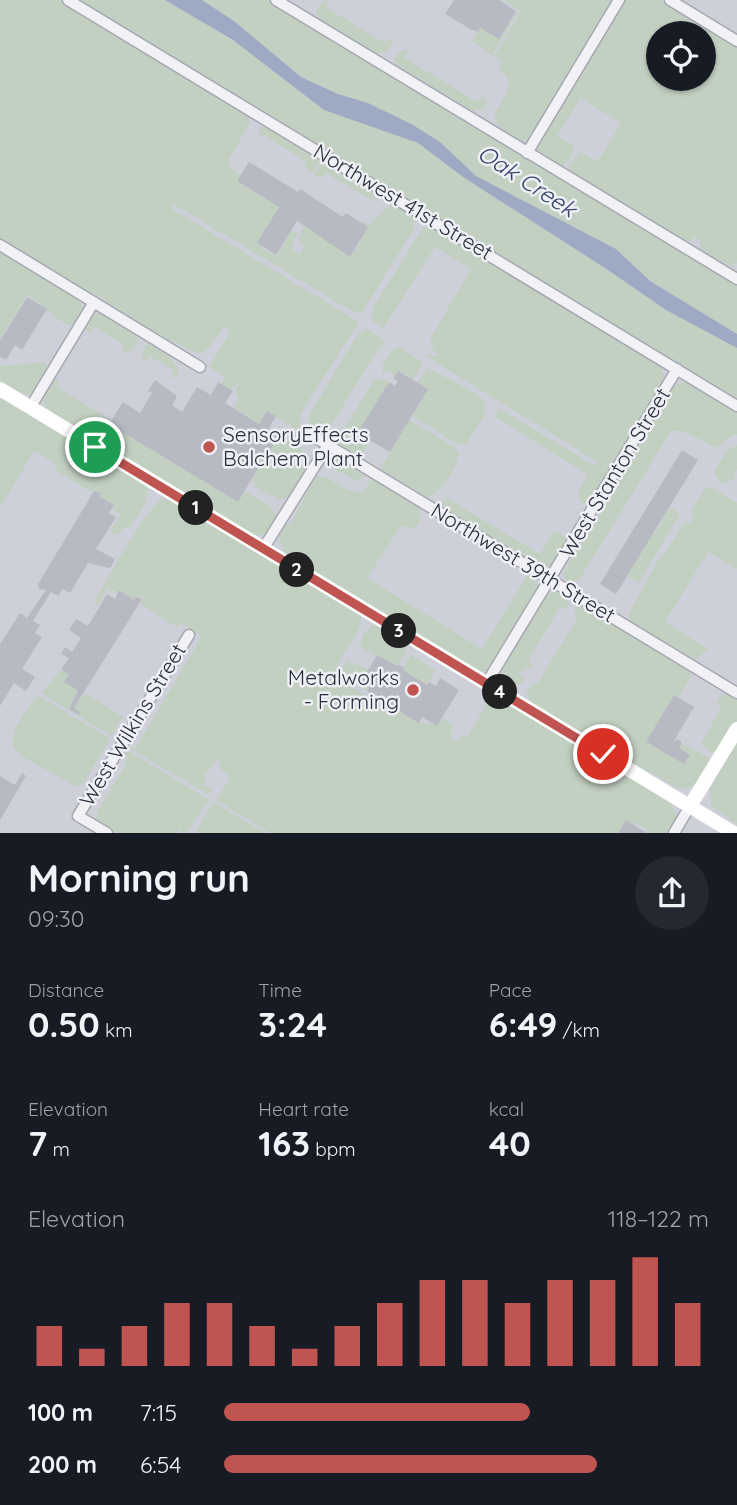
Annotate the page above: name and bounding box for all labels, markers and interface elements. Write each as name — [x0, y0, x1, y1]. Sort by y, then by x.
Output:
map controls — [646, 21, 716, 91]
button: locate — [646, 21, 716, 91]
street label: Northwest 41st Street — [309, 137, 498, 265]
water label: Oak Creek — [472, 138, 583, 224]
street label: West Stanton Street — [553, 383, 675, 562]
pin — [65, 417, 125, 477]
place label: SensoryEffects Balchem Plant — [223, 421, 369, 471]
icon: arrive — [76, 428, 114, 466]
marker: SensoryEffects Balchem Plant — [201, 439, 217, 455]
pin: 1 — [178, 490, 214, 526]
text: 1 — [192, 495, 199, 519]
street label: Northwest 39th Street — [427, 497, 620, 627]
pin: 2 — [280, 552, 314, 588]
text: 2 — [291, 557, 302, 581]
pin: 3 — [382, 614, 416, 648]
text: 3 — [393, 618, 404, 642]
street label: West Wilkins Street — [73, 639, 191, 810]
place label: Metalworks - Forming — [288, 664, 399, 714]
pin: 4 — [482, 674, 518, 710]
text: 4 — [494, 679, 505, 703]
marker: Metalworks - Forming — [405, 682, 421, 698]
pin — [573, 724, 633, 784]
icon: check — [584, 735, 622, 773]
text: Morning run — [28, 854, 250, 902]
button: share — [635, 856, 709, 930]
text: 09:30 — [28, 904, 85, 933]
text: Distance — [28, 978, 104, 1002]
text: Time — [258, 978, 302, 1002]
text: Pace — [489, 978, 532, 1002]
text: 0.50 — [28, 1002, 100, 1046]
text: 3:24 — [258, 1002, 327, 1046]
text: 6:49 — [489, 1002, 557, 1046]
text: km — [100, 1018, 133, 1042]
text: /km — [557, 1018, 600, 1042]
text: Elevation — [28, 1097, 108, 1121]
text: Heart rate — [258, 1097, 349, 1121]
text: kcal — [489, 1097, 524, 1121]
text: 7 — [28, 1121, 47, 1165]
text: 163 — [258, 1121, 310, 1165]
text: 40 — [489, 1121, 531, 1165]
text: m — [47, 1137, 70, 1161]
text: bpm — [310, 1137, 356, 1161]
text: Elevation — [28, 1204, 125, 1233]
text: 118–122 m — [608, 1204, 709, 1233]
text: 100 m — [28, 1398, 93, 1427]
text: 7:15 — [140, 1398, 177, 1427]
text: 200 m — [28, 1450, 97, 1479]
text: 6:54 — [140, 1450, 181, 1479]

